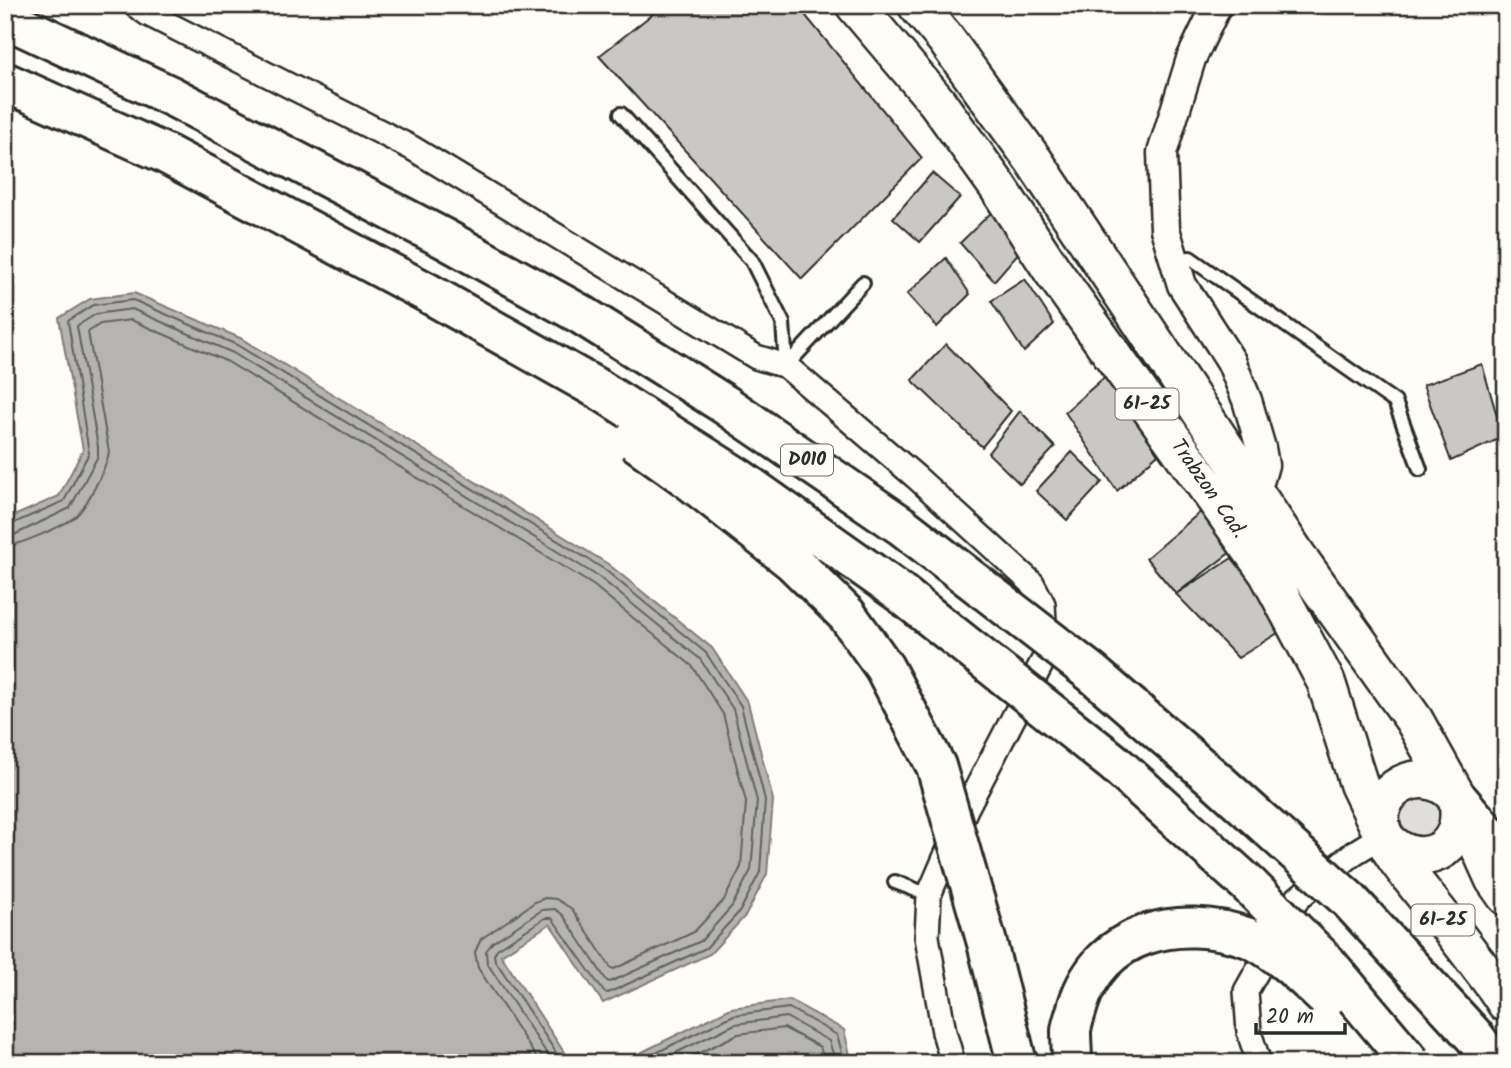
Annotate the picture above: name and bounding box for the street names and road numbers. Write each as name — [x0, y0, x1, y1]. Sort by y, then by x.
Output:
road number: 61-25 — [1116, 388, 1178, 420]
street label: Trabzon Cad. — [1161, 432, 1255, 546]
road number: D010 — [781, 444, 833, 475]
road number: 61-25 — [1412, 904, 1474, 936]

